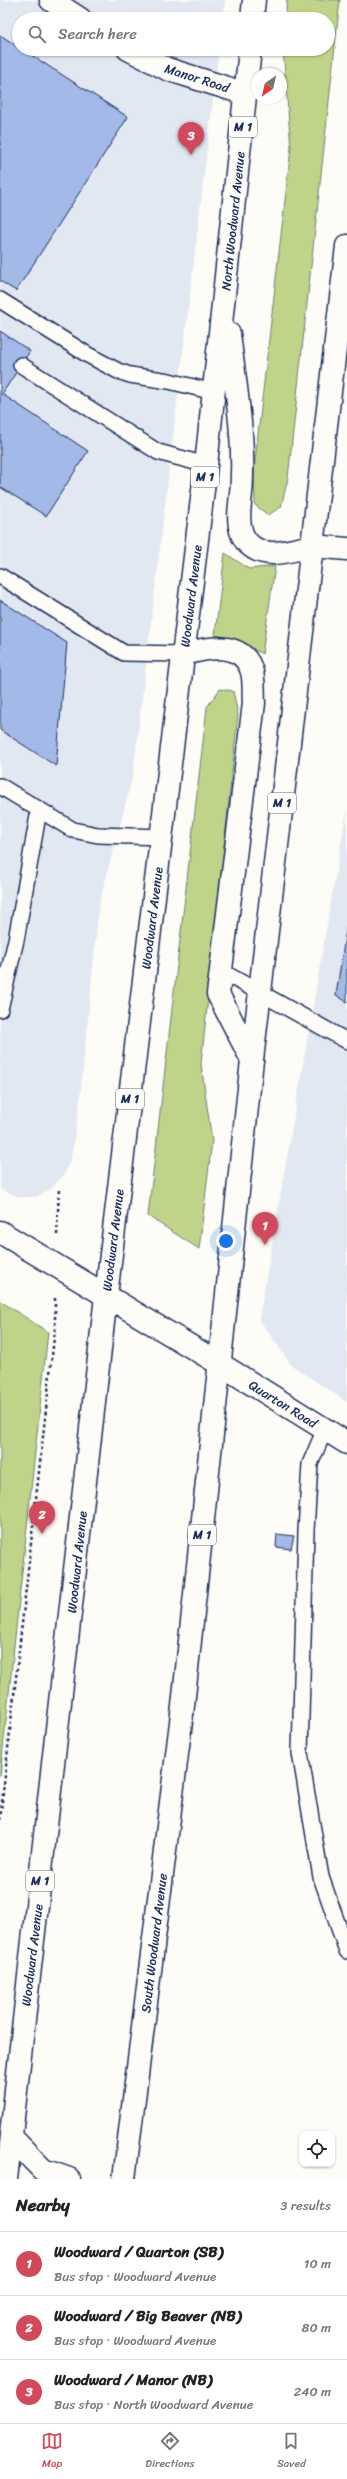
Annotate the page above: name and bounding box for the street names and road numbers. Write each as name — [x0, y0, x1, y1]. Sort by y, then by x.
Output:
street label: Manor Road — [162, 57, 234, 100]
road number: M 1 — [229, 117, 257, 137]
street label: North Woodward Avenue — [214, 150, 252, 292]
road number: M 1 — [191, 467, 219, 487]
street label: Woodward Avenue — [173, 544, 209, 648]
road number: M 1 — [268, 793, 296, 813]
street label: Woodward Avenue — [134, 866, 170, 970]
road number: M 1 — [116, 1089, 144, 1109]
street label: Woodward Avenue — [95, 1188, 131, 1292]
street label: Quarton Road — [244, 1374, 323, 1435]
street label: Woodward Avenue — [60, 1510, 94, 1614]
road number: M 1 — [188, 1525, 216, 1545]
road number: M 1 — [26, 1871, 54, 1891]
street label: South Woodward Avenue — [134, 1872, 174, 2014]
street label: Woodward Avenue — [14, 1903, 50, 2007]

